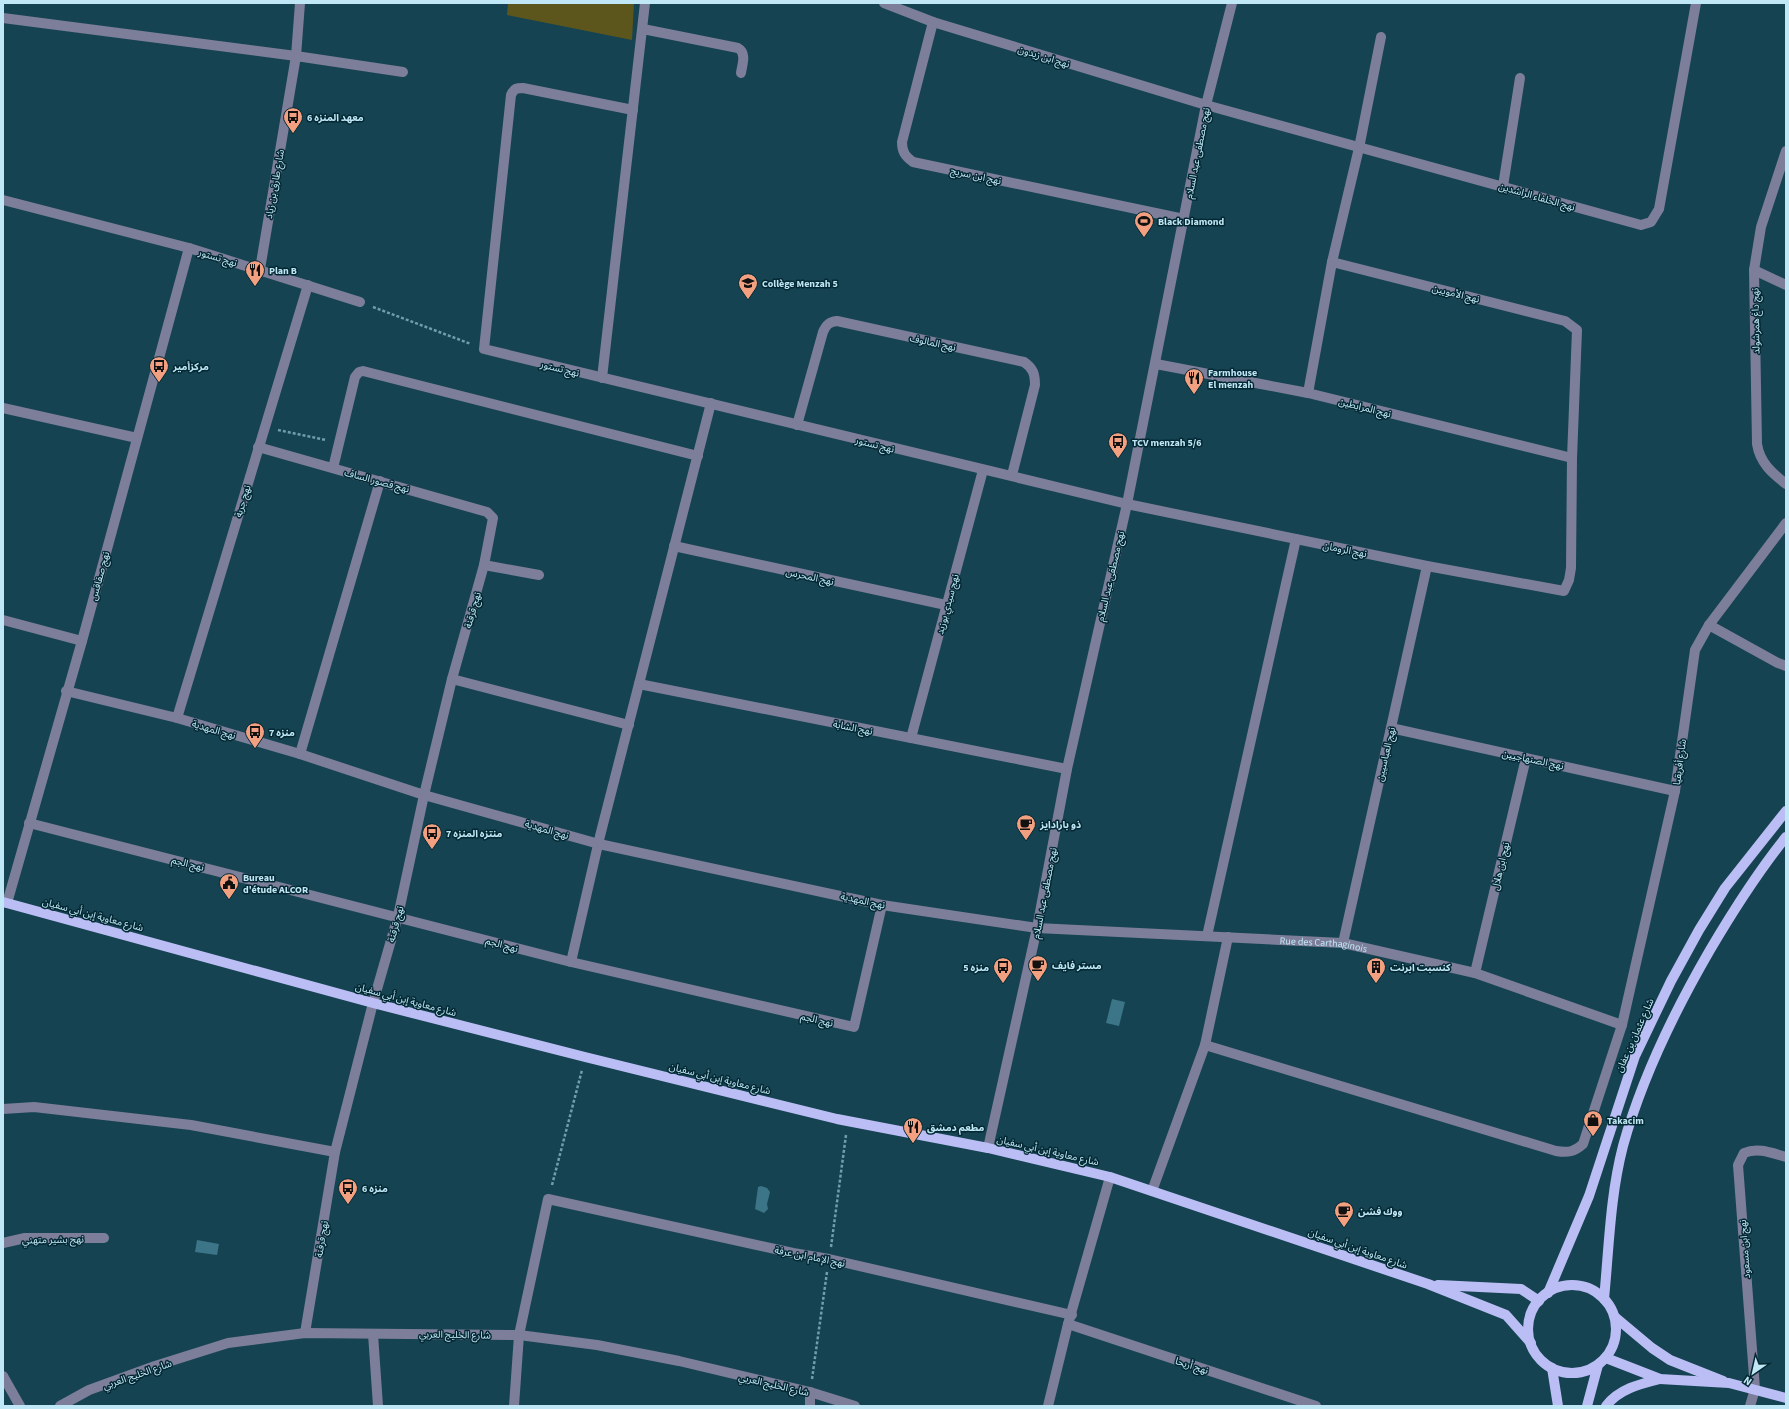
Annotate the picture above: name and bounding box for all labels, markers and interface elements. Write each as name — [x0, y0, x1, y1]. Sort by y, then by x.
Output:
street label: نهج ابن زيدون — [1016, 42, 1072, 72]
bus stop icon: معهد المنزه 6 — [282, 106, 304, 134]
street label: نهج مصطفى عبد السلام — [1182, 106, 1215, 200]
place label: معهد المنزه 6 — [307, 111, 364, 125]
street label: شارع طارق بن زياد — [262, 148, 288, 220]
street label: نهج ابن سريج — [949, 164, 1003, 188]
street label: نهج الخلفاء الراشدين — [1497, 179, 1577, 215]
sports icon: Black Diamond — [1133, 210, 1155, 238]
place label: Black Diamond — [1158, 215, 1225, 229]
street label: نهج تستور — [196, 245, 239, 271]
restaurant icon: Plan B — [244, 259, 266, 287]
place label: Plan B — [269, 264, 297, 278]
school or university icon: Collège Menzah 5 — [737, 272, 759, 300]
place label: Collège Menzah 5 — [762, 277, 838, 291]
street label: نهج الأمويين — [1431, 281, 1481, 307]
street label: نهج داغ همرشولد — [1748, 287, 1764, 354]
street label: نهج المالوف — [908, 331, 958, 355]
bus stop icon: مركزأمير — [148, 355, 170, 383]
street label: نهج تستور — [538, 357, 581, 381]
place label: مركزأمير — [172, 360, 209, 374]
place label: Farmhouse El menzah — [1208, 366, 1257, 392]
restaurant icon: Farmhouse El menzah — [1183, 367, 1205, 395]
street label: نهج المرابطين — [1337, 395, 1393, 421]
bus stop icon: TCV menzah 5/6 — [1107, 431, 1129, 459]
street label: نهج تستور — [853, 433, 896, 457]
place label: TCV menzah 5/6 — [1132, 436, 1201, 450]
street label: نهج قصور الساف — [343, 466, 411, 496]
street label: نهج جربة — [231, 483, 255, 519]
street label: نهج مصطفى عبد السلام — [1094, 529, 1129, 623]
street label: نهج الرومان — [1322, 539, 1368, 561]
street label: نهج صفاقس — [87, 550, 113, 602]
street label: نهج المحرس — [784, 565, 836, 589]
street label: نهج سيدي بوزيد — [933, 572, 963, 636]
street label: نهج قرقنة — [461, 590, 485, 630]
street label: نهج المهدية — [190, 717, 238, 743]
street label: نهج الشابة — [832, 717, 874, 739]
bus stop icon: منزه 7 — [244, 721, 266, 749]
street label: نهج العباسيين — [1373, 725, 1399, 783]
place label: منزه 7 — [269, 726, 295, 740]
street label: شارع أفريقيا — [1670, 738, 1690, 786]
street label: نهج الصنهاجيين — [1501, 747, 1565, 773]
cafe icon: ذو بارادايز — [1015, 813, 1037, 841]
street label: نهج المهدية — [523, 817, 571, 843]
place label: ذو بارادايز — [1039, 818, 1081, 832]
bus stop icon: منتزه المنزه 7 — [421, 822, 443, 850]
place label: منتزه المنزه 7 — [446, 827, 503, 841]
street label: نهج ابن هلال — [1489, 840, 1513, 892]
street label: نهج مصطفى عبد السلام — [1029, 846, 1062, 940]
street label: نهج الجم — [170, 853, 206, 875]
place label: Bureau d'étude ALCOR — [243, 871, 308, 897]
public building icon: Bureau d'étude ALCOR — [218, 872, 240, 900]
street label: نهج المهدية — [839, 889, 887, 913]
street label: شارع معاوية إبن أبي سفيان — [41, 895, 145, 936]
street label: نهج قرقنة — [384, 904, 408, 944]
street label: نهج الجم — [484, 934, 520, 956]
street label: Rue des Carthaginois — [1279, 934, 1368, 956]
cafe icon: مستر فايف — [1027, 954, 1049, 982]
bus stop icon: منزه 5 — [992, 956, 1014, 984]
building icon: كنسبت ابرنت — [1365, 956, 1387, 984]
place label: مستر فايف — [1052, 959, 1102, 973]
place label: منزه 5 — [963, 961, 989, 975]
place label: كنسبت ابرنت — [1390, 961, 1451, 975]
street label: شارع معاوية إبن أبي سفيان — [354, 980, 458, 1021]
street label: شارع عثمان بن عفان — [1612, 996, 1658, 1075]
street label: نهج الجم — [799, 1009, 835, 1031]
street label: شارع معاوية إبن أبي سفيان — [667, 1060, 772, 1099]
shop icon: Takacim — [1582, 1109, 1604, 1137]
place label: Takacim — [1607, 1114, 1644, 1128]
restaurant icon: مطعم دمشق — [902, 1116, 924, 1144]
place label: مطعم دمشق — [927, 1121, 984, 1135]
street label: شارع معاوية إبن أبي سفيان — [995, 1132, 1100, 1170]
bus stop icon: منزه 6 — [337, 1177, 359, 1205]
place label: منزه 6 — [362, 1182, 388, 1196]
cafe icon: ووك فشن — [1333, 1200, 1355, 1228]
place label: ووك فشن — [1358, 1205, 1403, 1219]
street label: نهج قرقنة — [312, 1219, 332, 1259]
street label: نهج ابن مسعود — [1736, 1219, 1754, 1279]
street label: شارع معاوية إبن أبي سفيان — [1306, 1225, 1409, 1273]
street label: نهج بشير متهني — [22, 1232, 84, 1248]
street label: نهج الإمام ابن عرفة — [773, 1243, 847, 1272]
street label: شارع الخليج العربي — [419, 1327, 491, 1343]
north arrow — [1733, 1353, 1773, 1393]
street label: نهج أريحا — [1173, 1354, 1210, 1378]
street label: شارع الخليج العربي — [101, 1357, 174, 1394]
street label: شارع الخليج العربي — [737, 1370, 811, 1400]
text: N — [1740, 1373, 1755, 1389]

